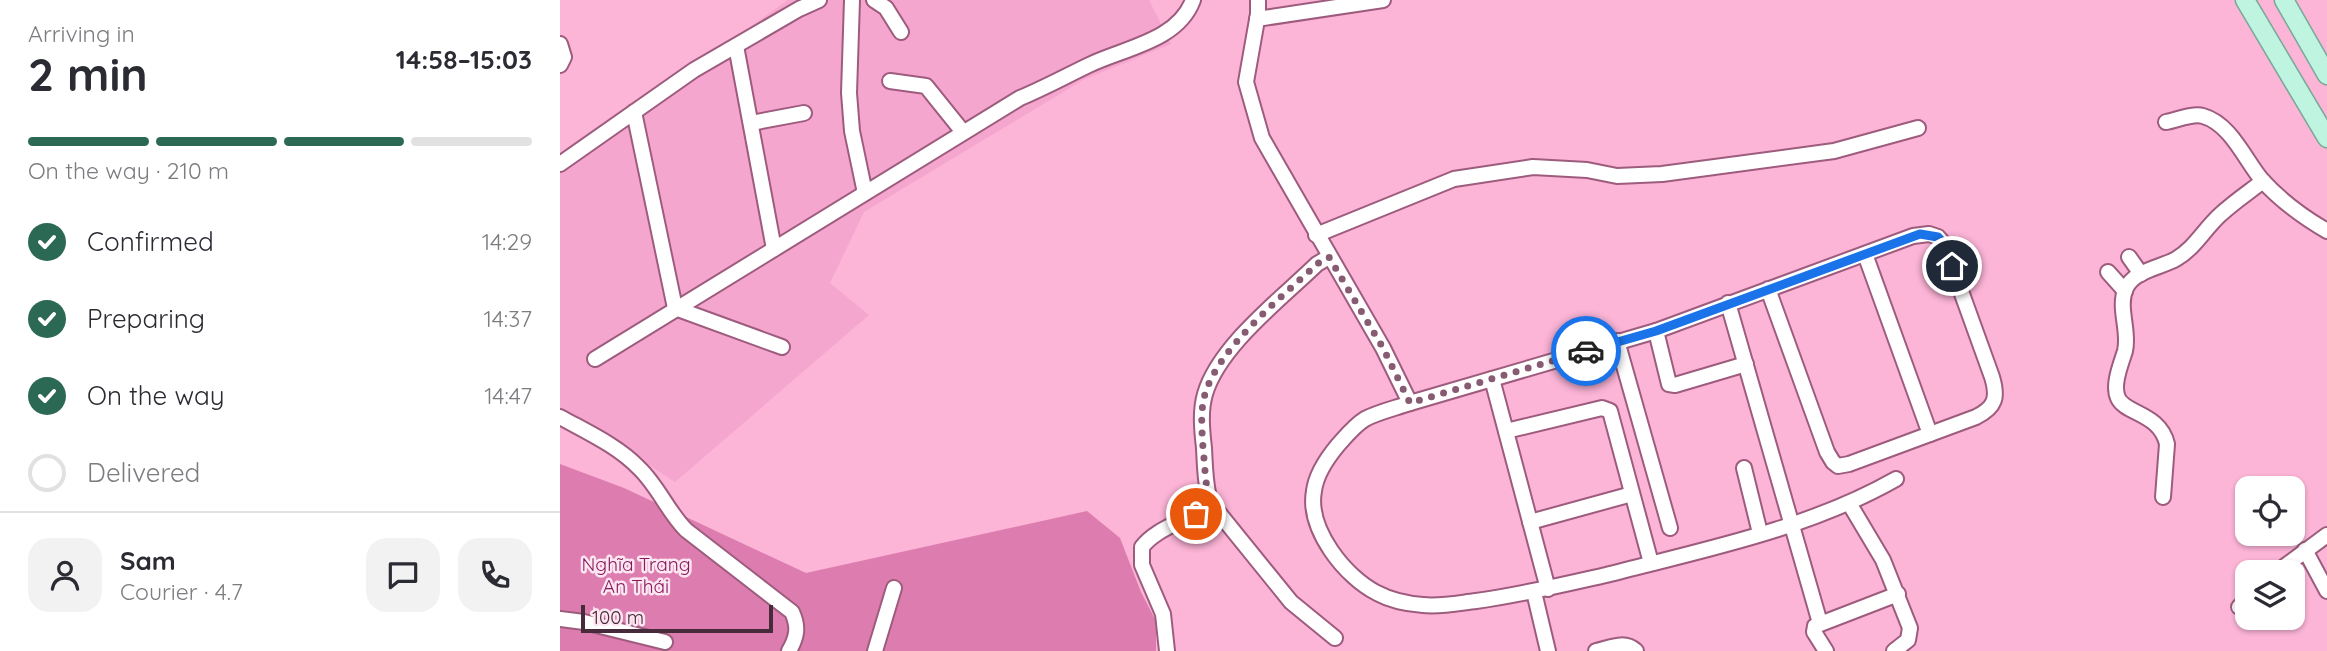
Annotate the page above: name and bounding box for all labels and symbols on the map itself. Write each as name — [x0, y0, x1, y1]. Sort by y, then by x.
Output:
pin — [1922, 236, 1982, 296]
courier — [1551, 316, 1621, 386]
pin — [1166, 484, 1226, 544]
park label: Nghĩa Trang An Thái — [581, 552, 691, 598]
scale bar — [581, 602, 774, 634]

